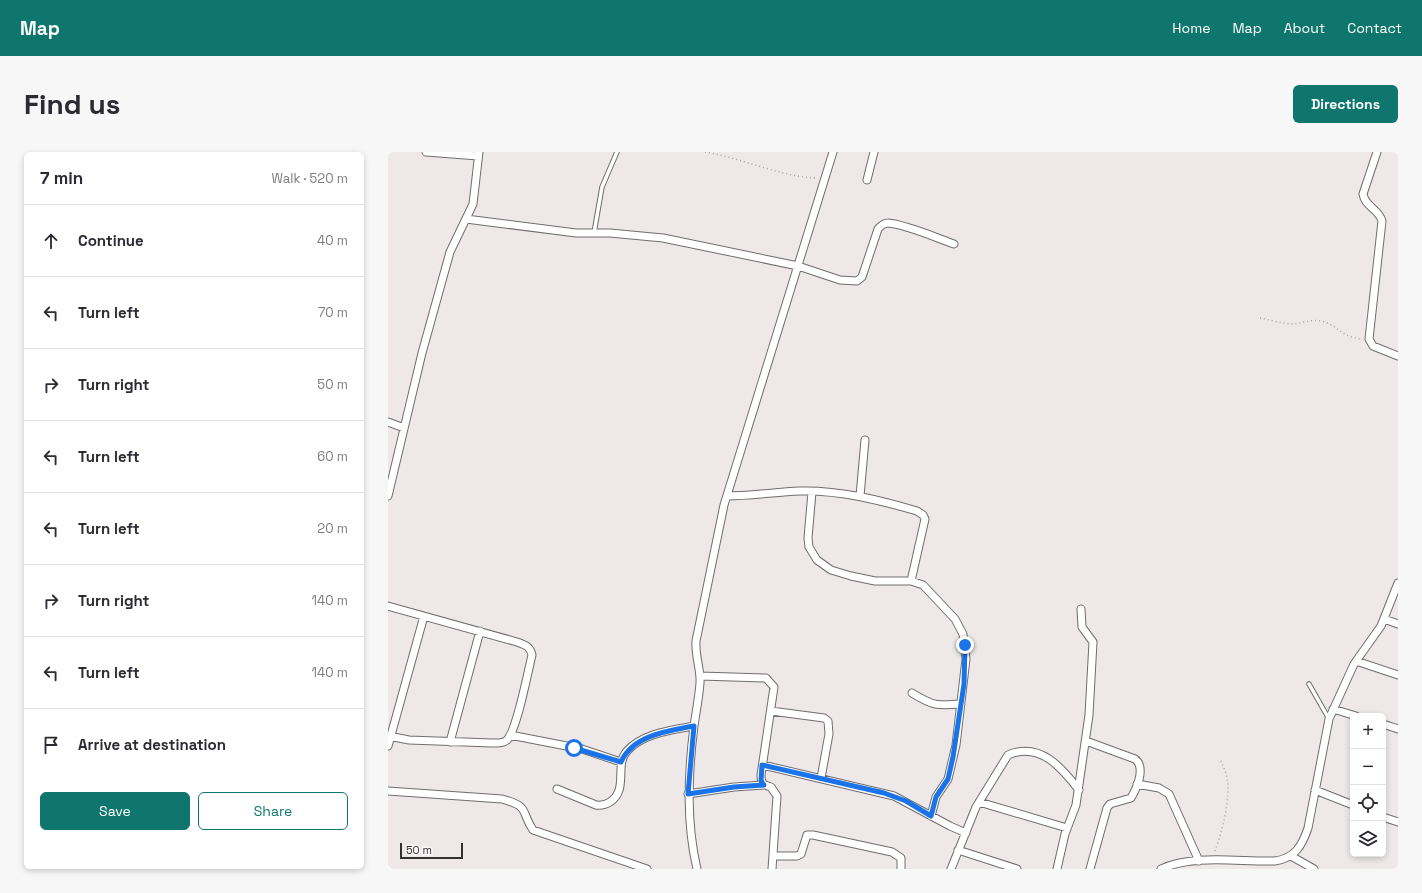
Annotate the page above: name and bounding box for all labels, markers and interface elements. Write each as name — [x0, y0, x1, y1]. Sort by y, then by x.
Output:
text: Map — [20, 16, 60, 41]
text: Home — [1172, 19, 1210, 37]
text: Map — [1232, 19, 1262, 37]
text: About — [1284, 19, 1325, 37]
text: Contact — [1347, 19, 1402, 37]
button: Directions — [1293, 85, 1398, 123]
text: Find us — [24, 86, 121, 122]
text: 7 min — [40, 167, 83, 189]
text: Walk · 520 m — [272, 170, 348, 187]
icon: ahead — [40, 230, 62, 252]
text: Continue — [78, 231, 144, 250]
text: 40 m — [317, 232, 348, 249]
icon: left — [40, 302, 62, 324]
text: Turn left — [78, 303, 140, 322]
text: 70 m — [318, 304, 348, 321]
icon: right — [40, 374, 62, 396]
text: Turn right — [78, 375, 149, 394]
text: 50 m — [317, 376, 348, 393]
icon: left — [40, 446, 62, 468]
text: Turn left — [78, 447, 140, 466]
text: 60 m — [317, 448, 348, 465]
icon: left — [40, 518, 62, 540]
text: Turn left — [78, 519, 140, 538]
text: 20 m — [317, 520, 348, 537]
icon: right — [40, 590, 62, 612]
text: Turn right — [78, 591, 149, 610]
text: 140 m — [312, 592, 348, 609]
route end — [956, 636, 974, 654]
icon: left — [40, 662, 62, 684]
text: Turn left — [78, 663, 140, 682]
text: 140 m — [312, 664, 348, 681]
map controls — [1350, 713, 1386, 857]
button: + — [1350, 713, 1386, 749]
icon: arrive — [40, 734, 62, 756]
text: Arrive at destination — [78, 735, 226, 754]
route start — [565, 739, 583, 757]
button: − — [1350, 749, 1386, 785]
button: locate — [1350, 785, 1386, 821]
button: Save — [40, 792, 190, 830]
button: Share — [198, 792, 348, 830]
button: layers — [1350, 821, 1386, 857]
scale bar — [400, 841, 463, 860]
text: 50 m — [406, 843, 432, 857]

